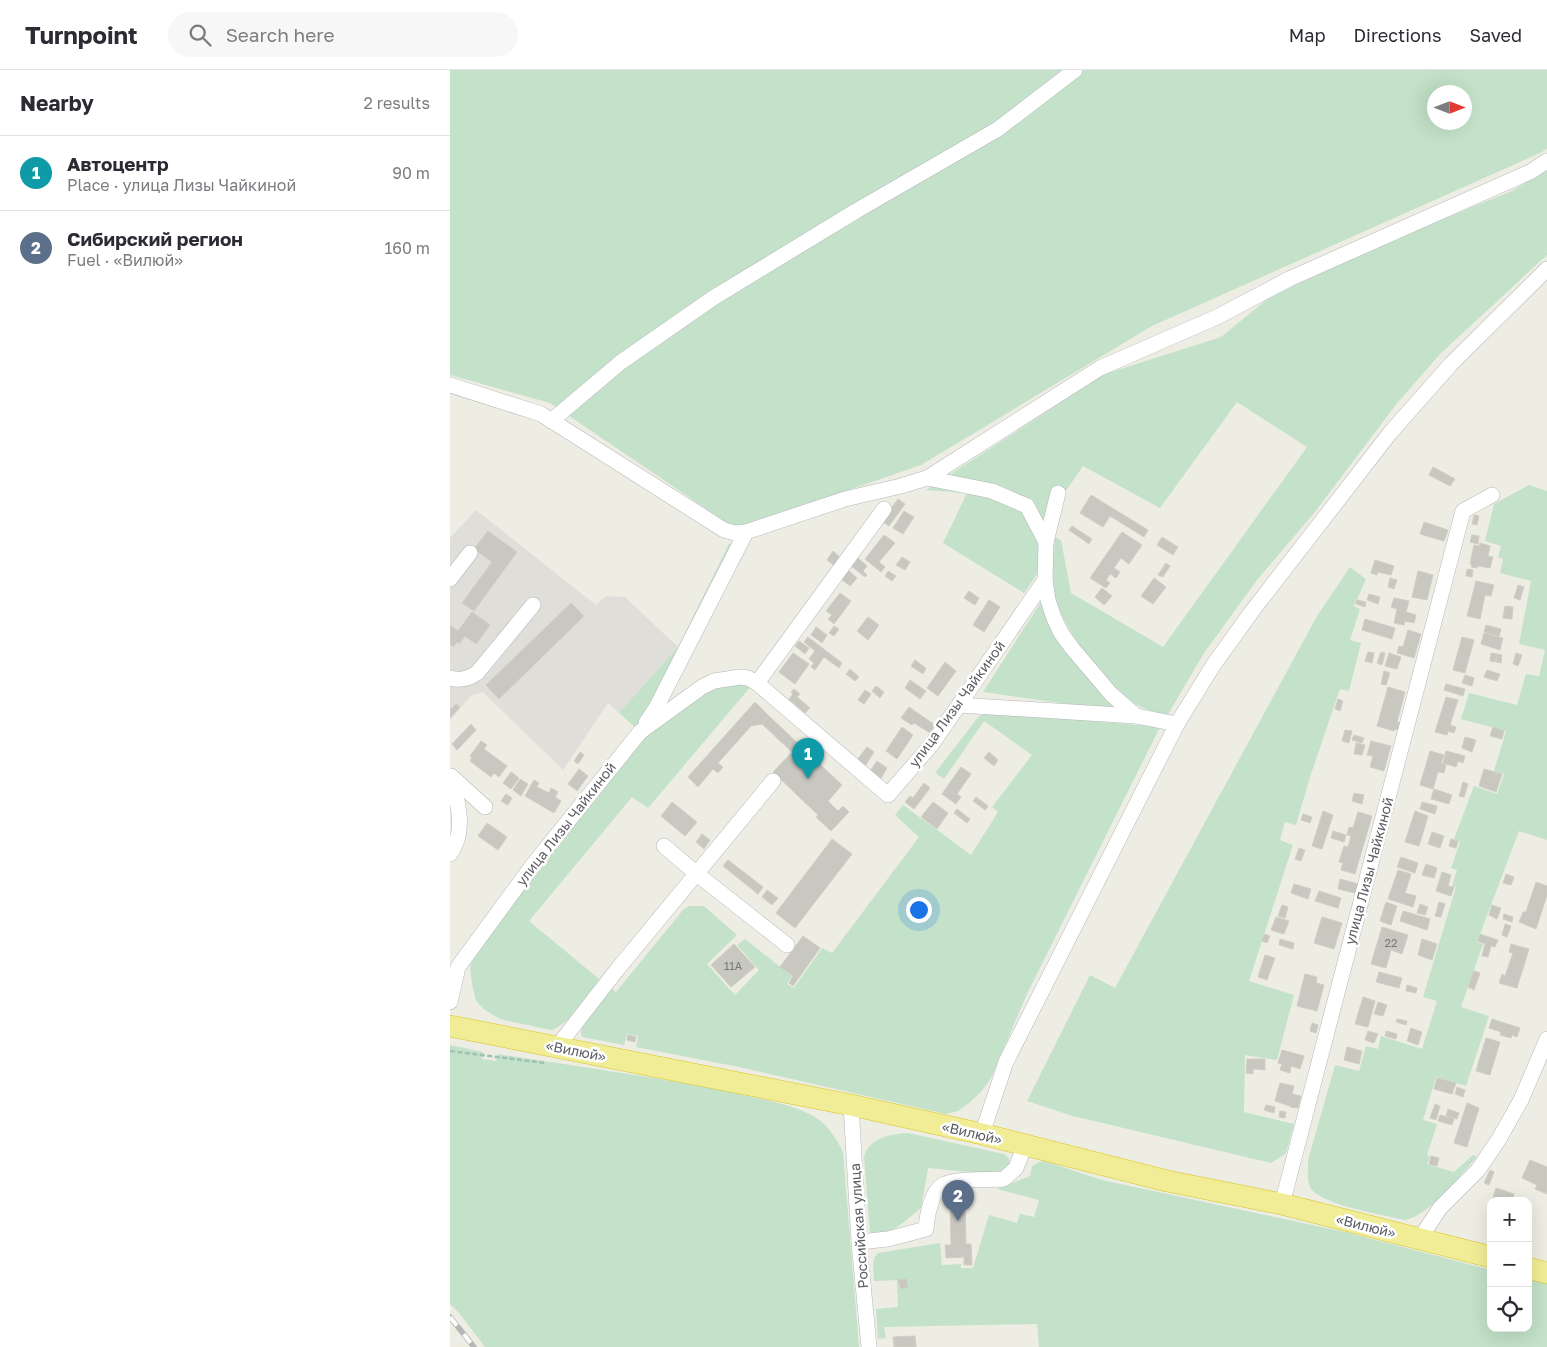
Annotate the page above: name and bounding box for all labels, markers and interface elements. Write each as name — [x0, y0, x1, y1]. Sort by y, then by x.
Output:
search box — [168, 12, 518, 57]
text: Turnpoint — [25, 20, 138, 49]
icon: search — [186, 21, 214, 49]
text: Search here — [226, 23, 335, 46]
text: Map — [1289, 24, 1325, 46]
text: Directions — [1353, 24, 1441, 46]
text: Saved — [1469, 24, 1522, 46]
north arrow — [1427, 85, 1472, 130]
text: Nearby — [20, 90, 94, 116]
text: 2 results — [364, 93, 430, 113]
text: Автоцентр — [67, 152, 169, 175]
text: 1 — [32, 163, 40, 183]
text: 90 m — [392, 163, 430, 183]
text: Place · улица Лизы Чайкиной — [67, 175, 296, 195]
text: Сибирский регион — [67, 227, 243, 250]
text: 2 — [31, 238, 41, 258]
text: 160 m — [384, 238, 430, 258]
text: Fuel · «Вилюй» — [67, 250, 183, 270]
street label: улица Лизы Чайкиной — [905, 637, 1008, 770]
pin: 1 — [792, 738, 824, 779]
street label: улица Лизы Чайкиной — [512, 759, 619, 889]
street label: улица Лизы Чайкиной — [1341, 795, 1396, 947]
your location — [906, 897, 932, 923]
house number: 22 — [1385, 936, 1397, 949]
house number: 11А — [724, 959, 743, 972]
street label: «Вилюй» — [545, 1036, 608, 1065]
street label: «Вилюй» — [941, 1117, 1004, 1148]
street label: Российская улица — [846, 1163, 871, 1289]
pin: 2 — [942, 1180, 974, 1221]
map controls — [1487, 1197, 1532, 1332]
button: + — [1487, 1197, 1532, 1242]
street label: «Вилюй» — [1335, 1210, 1398, 1241]
button: − — [1487, 1242, 1532, 1287]
button: locate — [1487, 1287, 1532, 1332]

